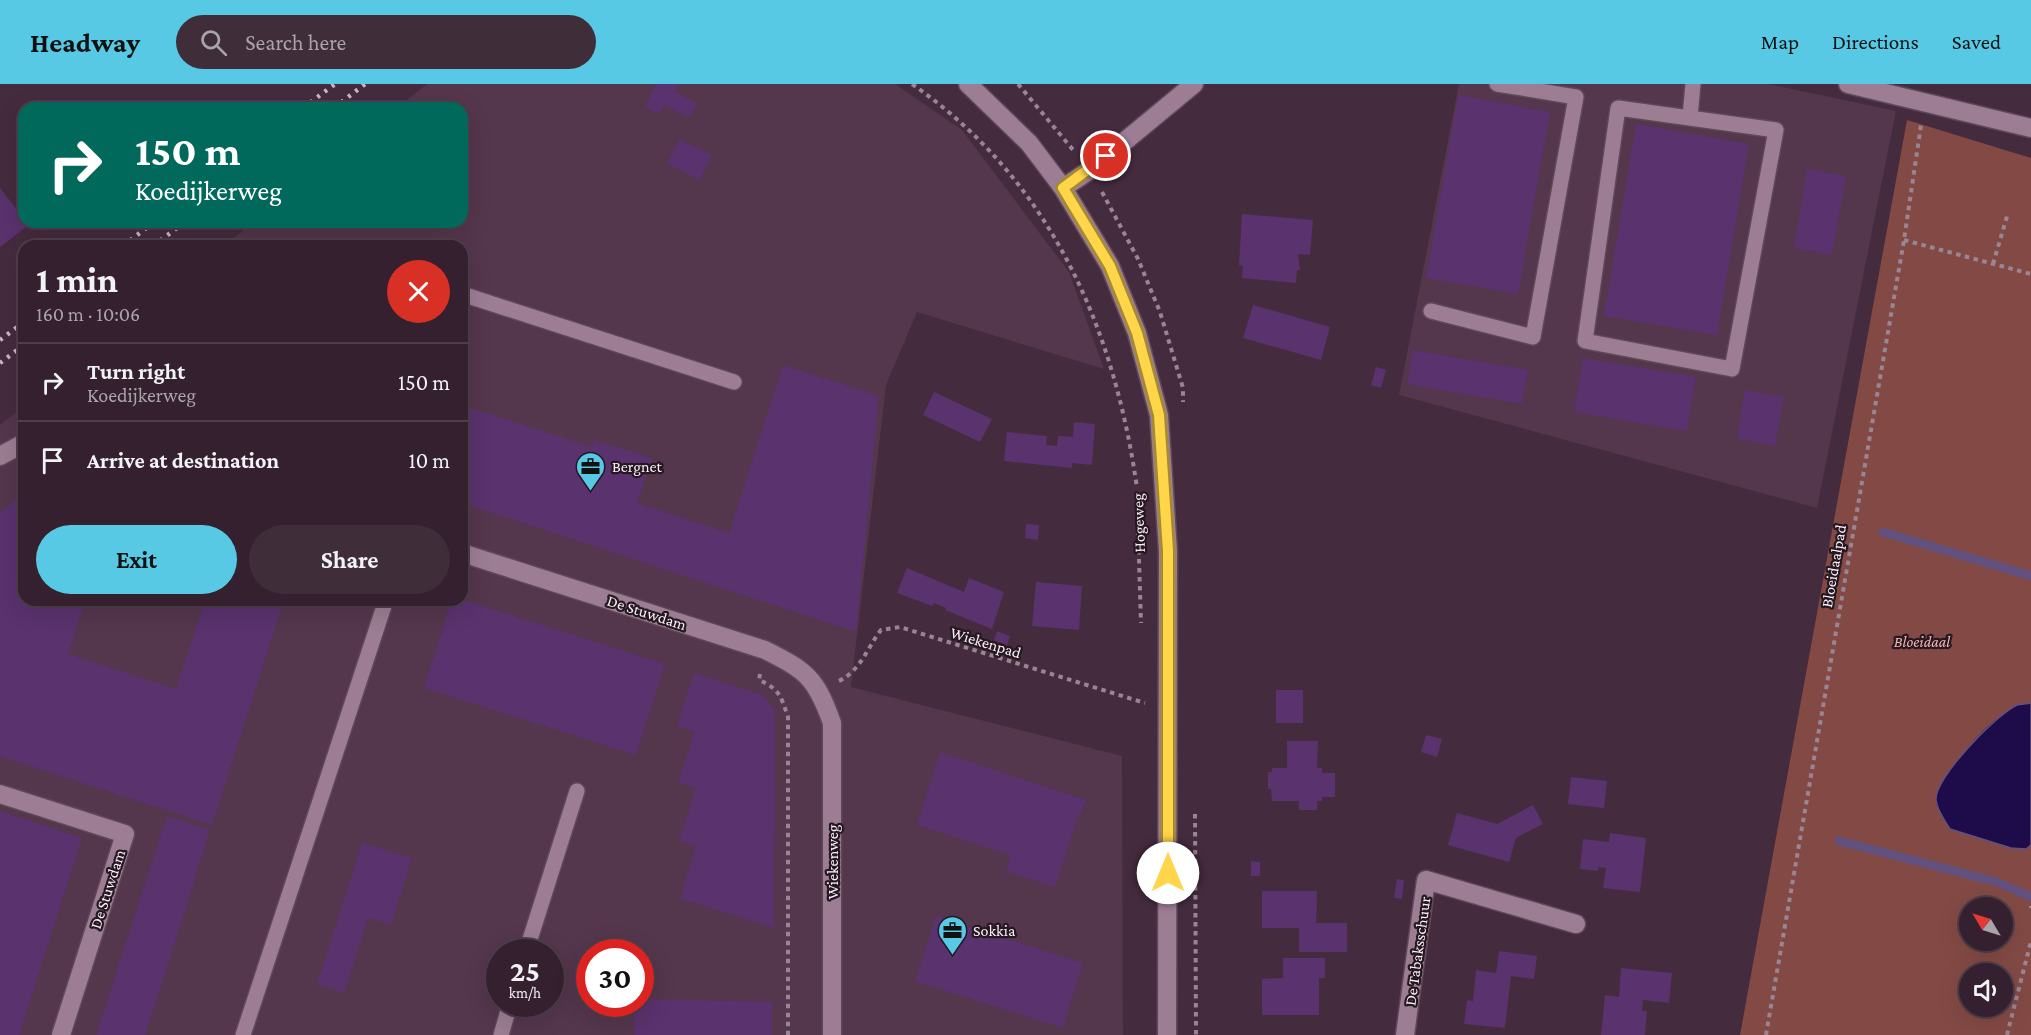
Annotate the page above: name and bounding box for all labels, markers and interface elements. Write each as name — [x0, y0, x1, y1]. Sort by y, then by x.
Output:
search box — [176, 15, 596, 69]
icon: search — [197, 26, 230, 59]
text: Headway — [30, 27, 140, 58]
text: Search here — [245, 30, 346, 55]
text: Map — [1761, 30, 1799, 54]
text: Directions — [1832, 30, 1919, 54]
text: Saved — [1952, 30, 2001, 54]
icon: right — [36, 126, 114, 204]
text: 150 m — [135, 127, 240, 174]
pin — [1080, 130, 1131, 181]
icon: arrive — [1089, 139, 1122, 172]
text: Koedijkerweg — [135, 176, 282, 206]
text: 1 min — [36, 260, 118, 300]
button: close — [387, 260, 450, 323]
text: 160 m · 10:06 — [36, 303, 140, 325]
text: Turn right — [87, 359, 185, 384]
icon: right — [36, 366, 69, 399]
text: 150 m — [398, 370, 450, 395]
text: Koedijkerweg — [87, 384, 196, 406]
icon: arrive — [36, 444, 69, 477]
text: Arrive at destination — [87, 448, 279, 473]
text: 10 m — [408, 448, 450, 473]
office icon: Bergnet — [575, 450, 607, 492]
place label: Bergnet — [612, 458, 663, 476]
street label: Hogeweg — [1129, 493, 1149, 553]
street label: Bloeidaalpad — [1818, 523, 1850, 609]
button: Exit — [36, 525, 237, 594]
button: Share — [249, 525, 450, 594]
street label: De Stuwdam — [605, 592, 689, 633]
street label: Wiekenpad — [948, 624, 1024, 662]
park label: Bloeidaal — [1894, 633, 1951, 650]
street label: Wiekenweg — [824, 824, 842, 900]
position arrow — [1136, 841, 1200, 905]
street label: De Stuwdam — [87, 847, 128, 931]
street label: De Tabaksschuur — [1401, 895, 1434, 1007]
north arrow — [1959, 897, 2013, 951]
map controls — [1959, 897, 2013, 1017]
office icon: Sokkia — [936, 914, 968, 956]
place label: Sokkia — [973, 922, 1016, 939]
speed limit sign: 30 — [576, 939, 654, 1017]
text: 25 — [510, 954, 540, 987]
button: sound — [1959, 963, 2013, 1017]
text: km/h — [509, 985, 541, 1001]

